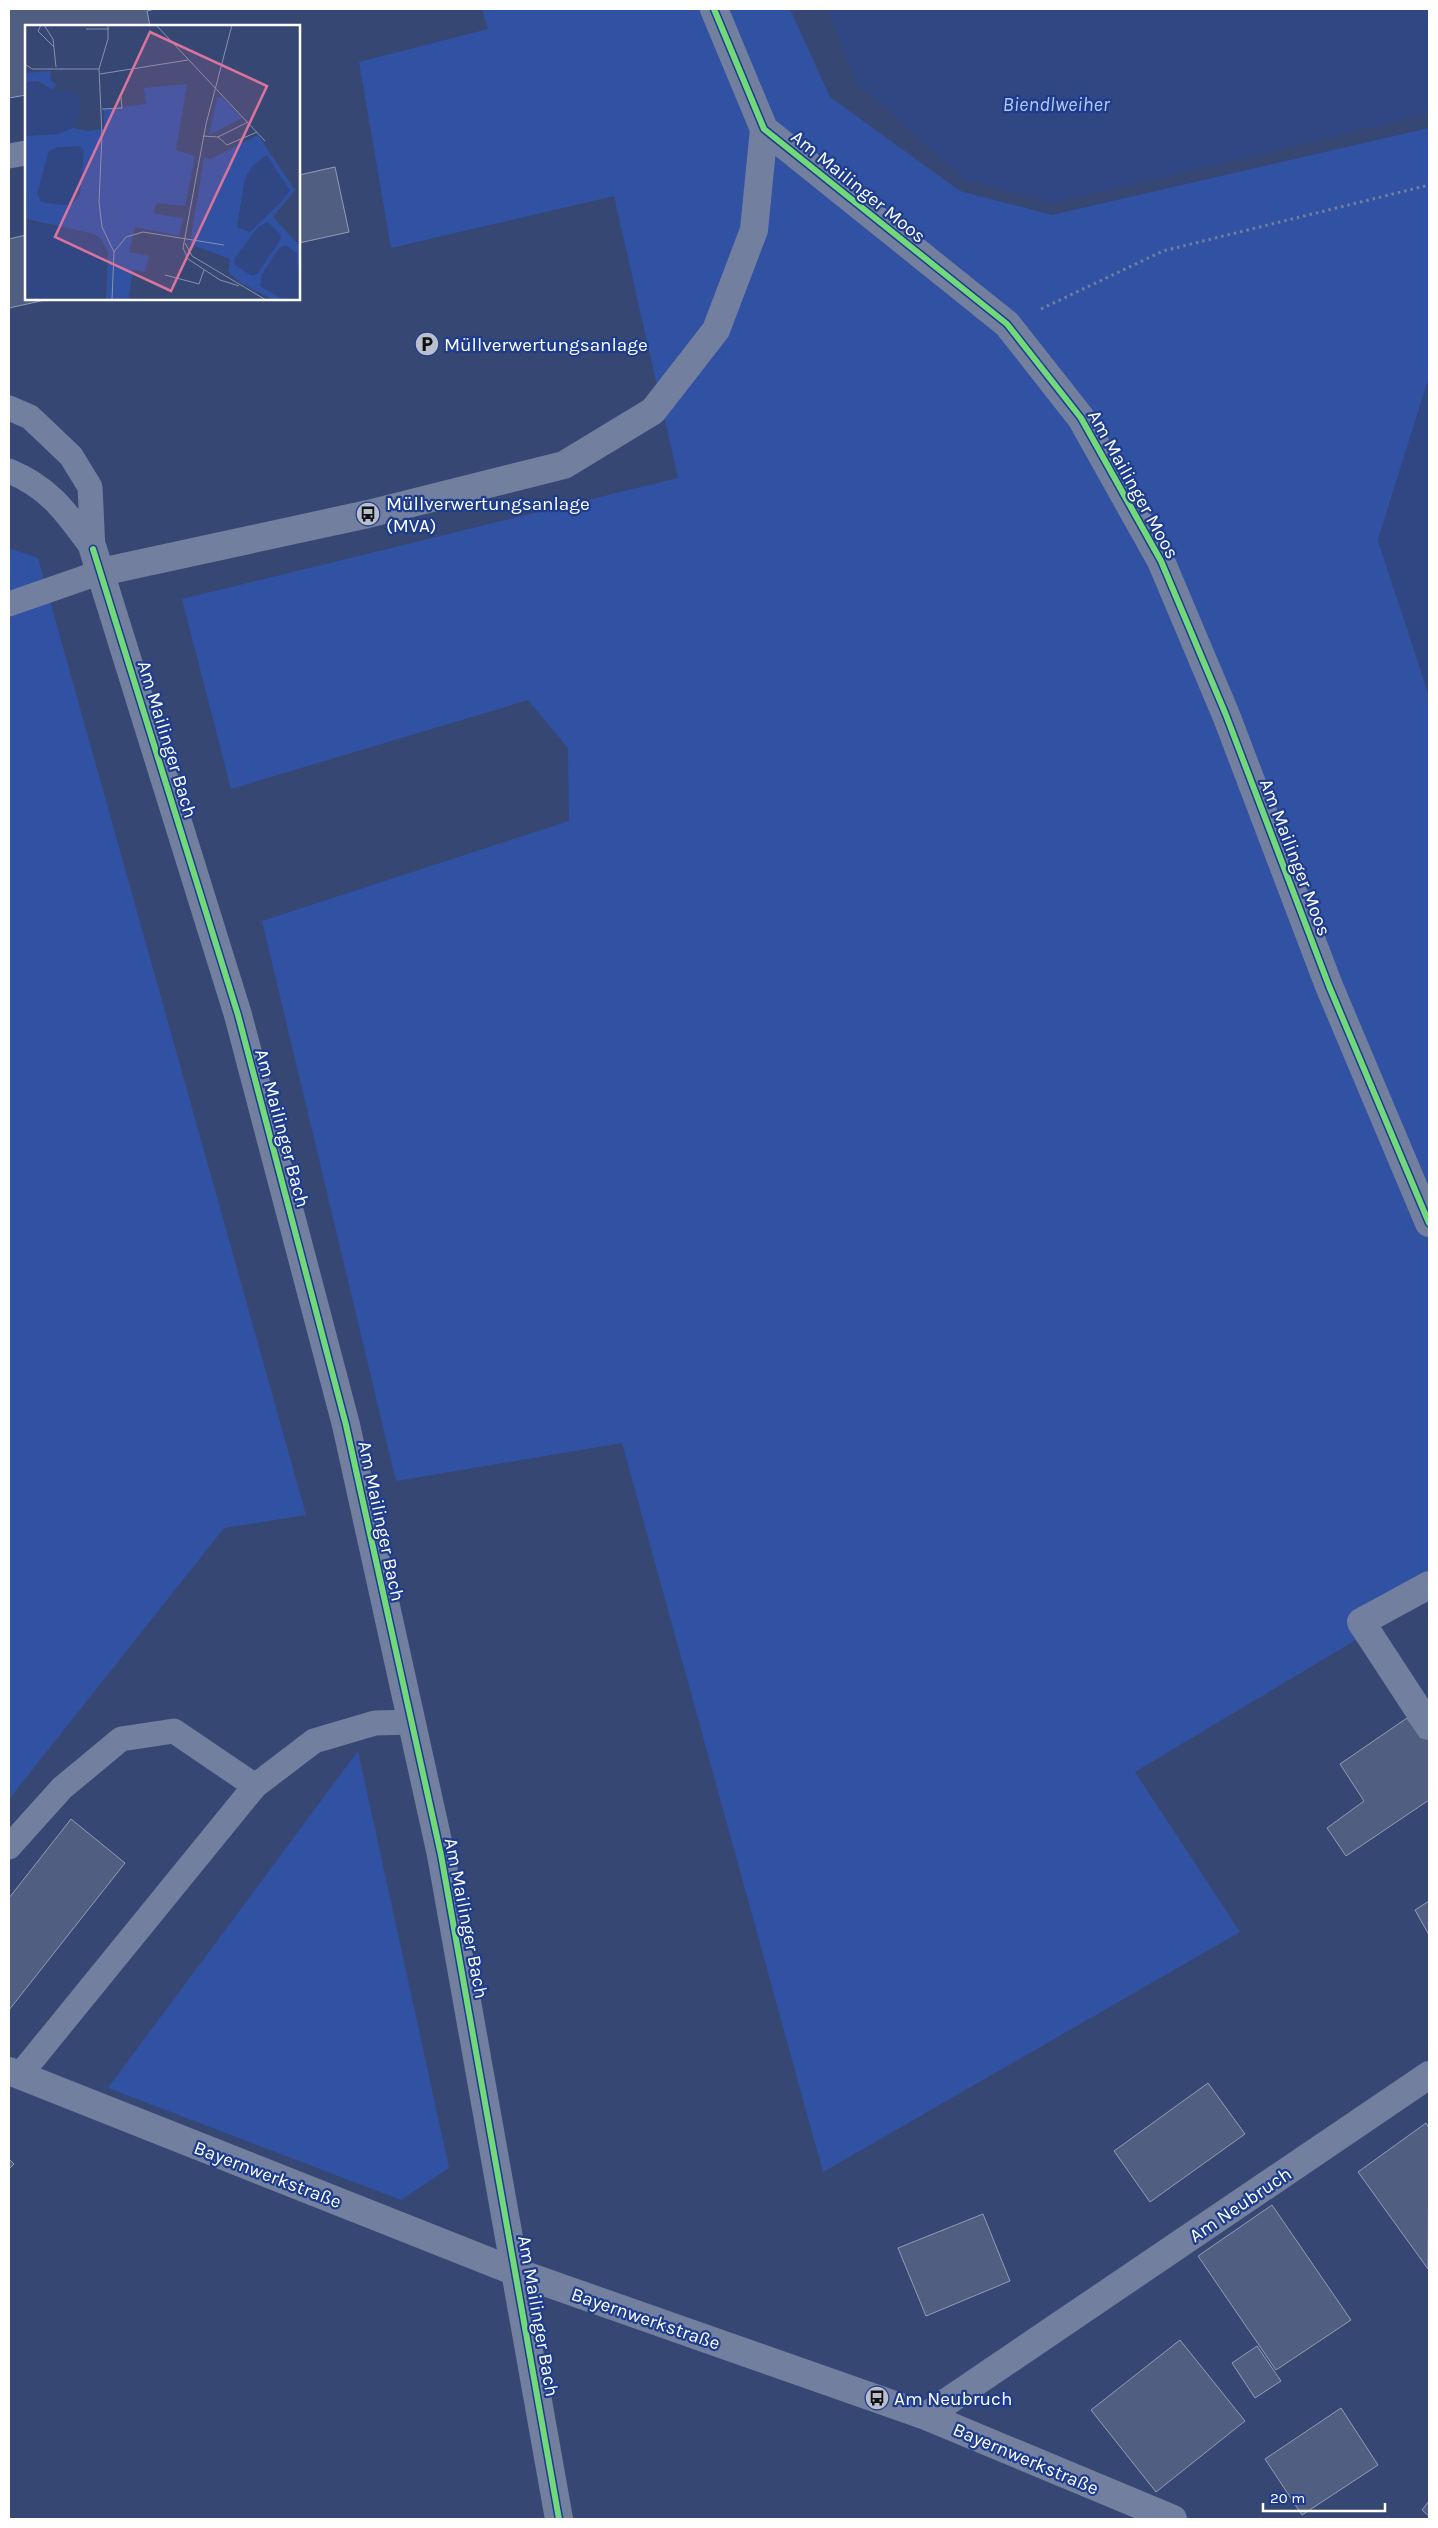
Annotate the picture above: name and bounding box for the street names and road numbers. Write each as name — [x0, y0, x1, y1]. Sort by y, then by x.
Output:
street label: Am Mailinger Moos — [787, 126, 930, 248]
street label: Am Mailinger Moos — [1083, 406, 1183, 563]
street label: Am Mailinger Bach — [133, 658, 201, 821]
street label: Am Mailinger Moos — [1255, 776, 1335, 939]
street label: Am Mailinger Bach — [250, 1047, 314, 1210]
street label: Am Mailinger Bach — [353, 1439, 409, 1603]
street label: Am Mailinger Bach — [440, 1836, 492, 2000]
street label: Bayernwerkstraße — [191, 2137, 344, 2213]
street label: Am Neubruch — [1185, 2163, 1296, 2247]
street label: Am Mailinger Bach — [513, 2234, 563, 2398]
street label: Bayernwerkstraße — [568, 2283, 723, 2355]
street label: Bayernwerkstraße — [949, 2418, 1102, 2500]

